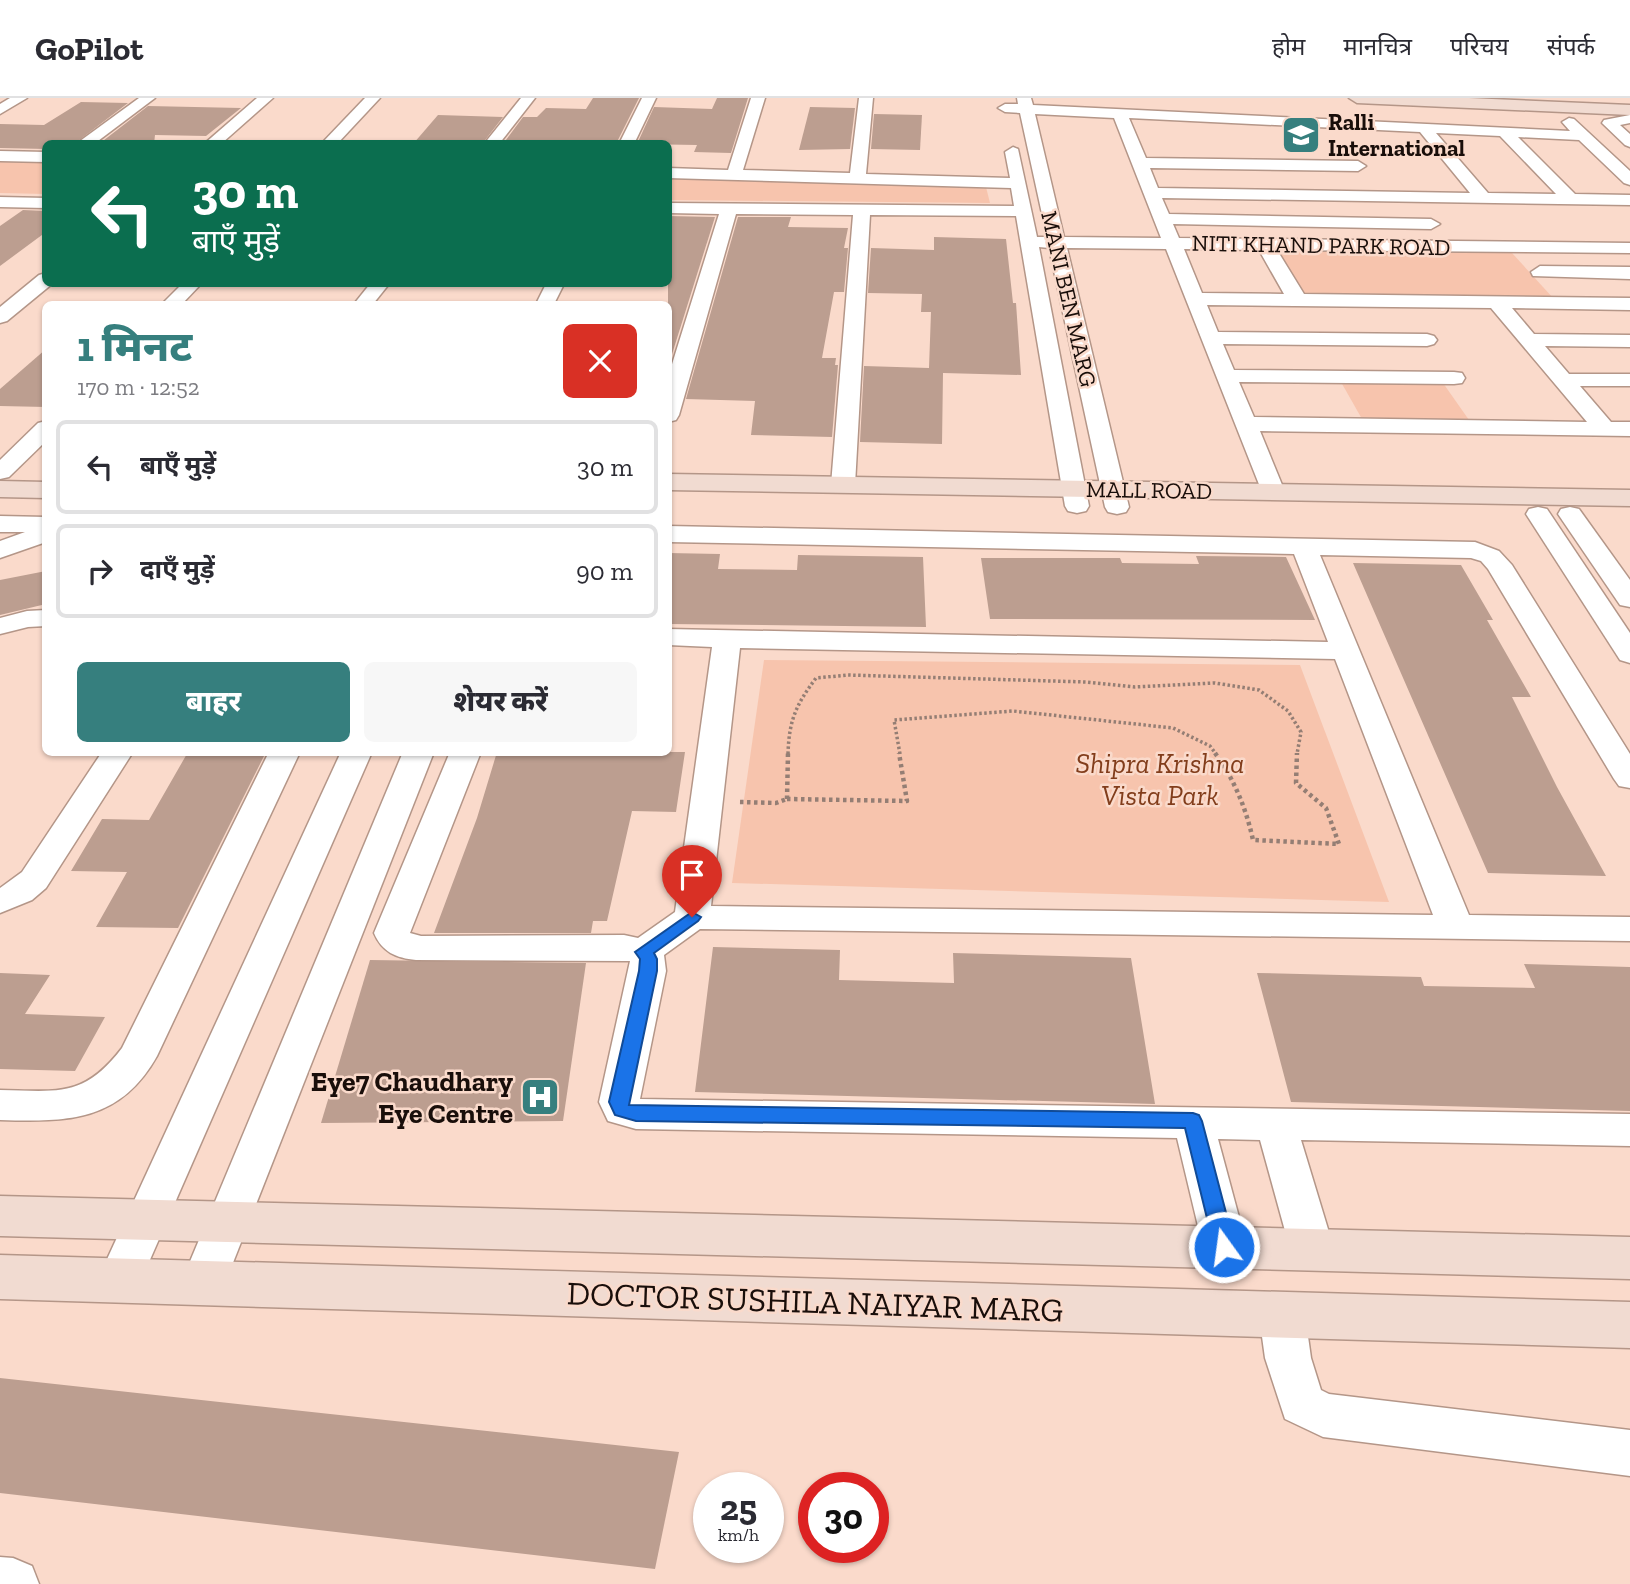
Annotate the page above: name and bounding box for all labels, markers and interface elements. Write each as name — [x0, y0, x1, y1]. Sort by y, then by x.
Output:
text: GoPilot — [35, 29, 143, 68]
text: होम — [1272, 32, 1305, 61]
text: मानचित्र — [1343, 32, 1412, 61]
text: परिचय — [1450, 32, 1509, 61]
text: संपर्क — [1547, 32, 1595, 61]
place label: Ralli International — [1328, 108, 1466, 162]
school or university icon: Ralli International — [1280, 114, 1322, 156]
text: 30 m — [192, 162, 298, 221]
icon: left — [77, 168, 168, 259]
street label: MANI BEN MARG — [1035, 208, 1103, 390]
text: बाएँ मुड़ें — [192, 222, 280, 260]
street label: NITI KHAND PARK ROAD — [1191, 229, 1451, 261]
text: 1 मिनट — [77, 321, 192, 372]
button: close — [563, 324, 637, 398]
text: 170 m · 12:52 — [77, 373, 200, 401]
icon: left — [81, 448, 119, 486]
text: बाएँ मुड़ें — [140, 449, 216, 481]
text: 30 m — [577, 451, 633, 483]
street label: MALL ROAD — [1086, 475, 1212, 505]
icon: right — [81, 552, 119, 590]
text: दाएँ मुड़ें — [140, 553, 215, 585]
text: 90 m — [576, 555, 633, 587]
button: बाहर — [77, 662, 350, 742]
button: शेयर करें — [364, 662, 637, 742]
park label: Shipra Krishna Vista Park — [1076, 747, 1244, 812]
pin — [662, 845, 722, 917]
icon: arrive — [673, 856, 711, 894]
place label: Eye7 Chaudhary Eye Centre — [311, 1065, 513, 1130]
hospital icon: Eye7 Chaudhary Eye Centre — [519, 1076, 561, 1118]
position arrow — [1187, 1210, 1261, 1284]
street label: DOCTOR SUSHILA NAIYAR MARG — [566, 1273, 1064, 1330]
speed limit sign: 30 — [798, 1472, 889, 1563]
text: 25 — [720, 1487, 757, 1529]
text: km/h — [718, 1524, 759, 1546]

